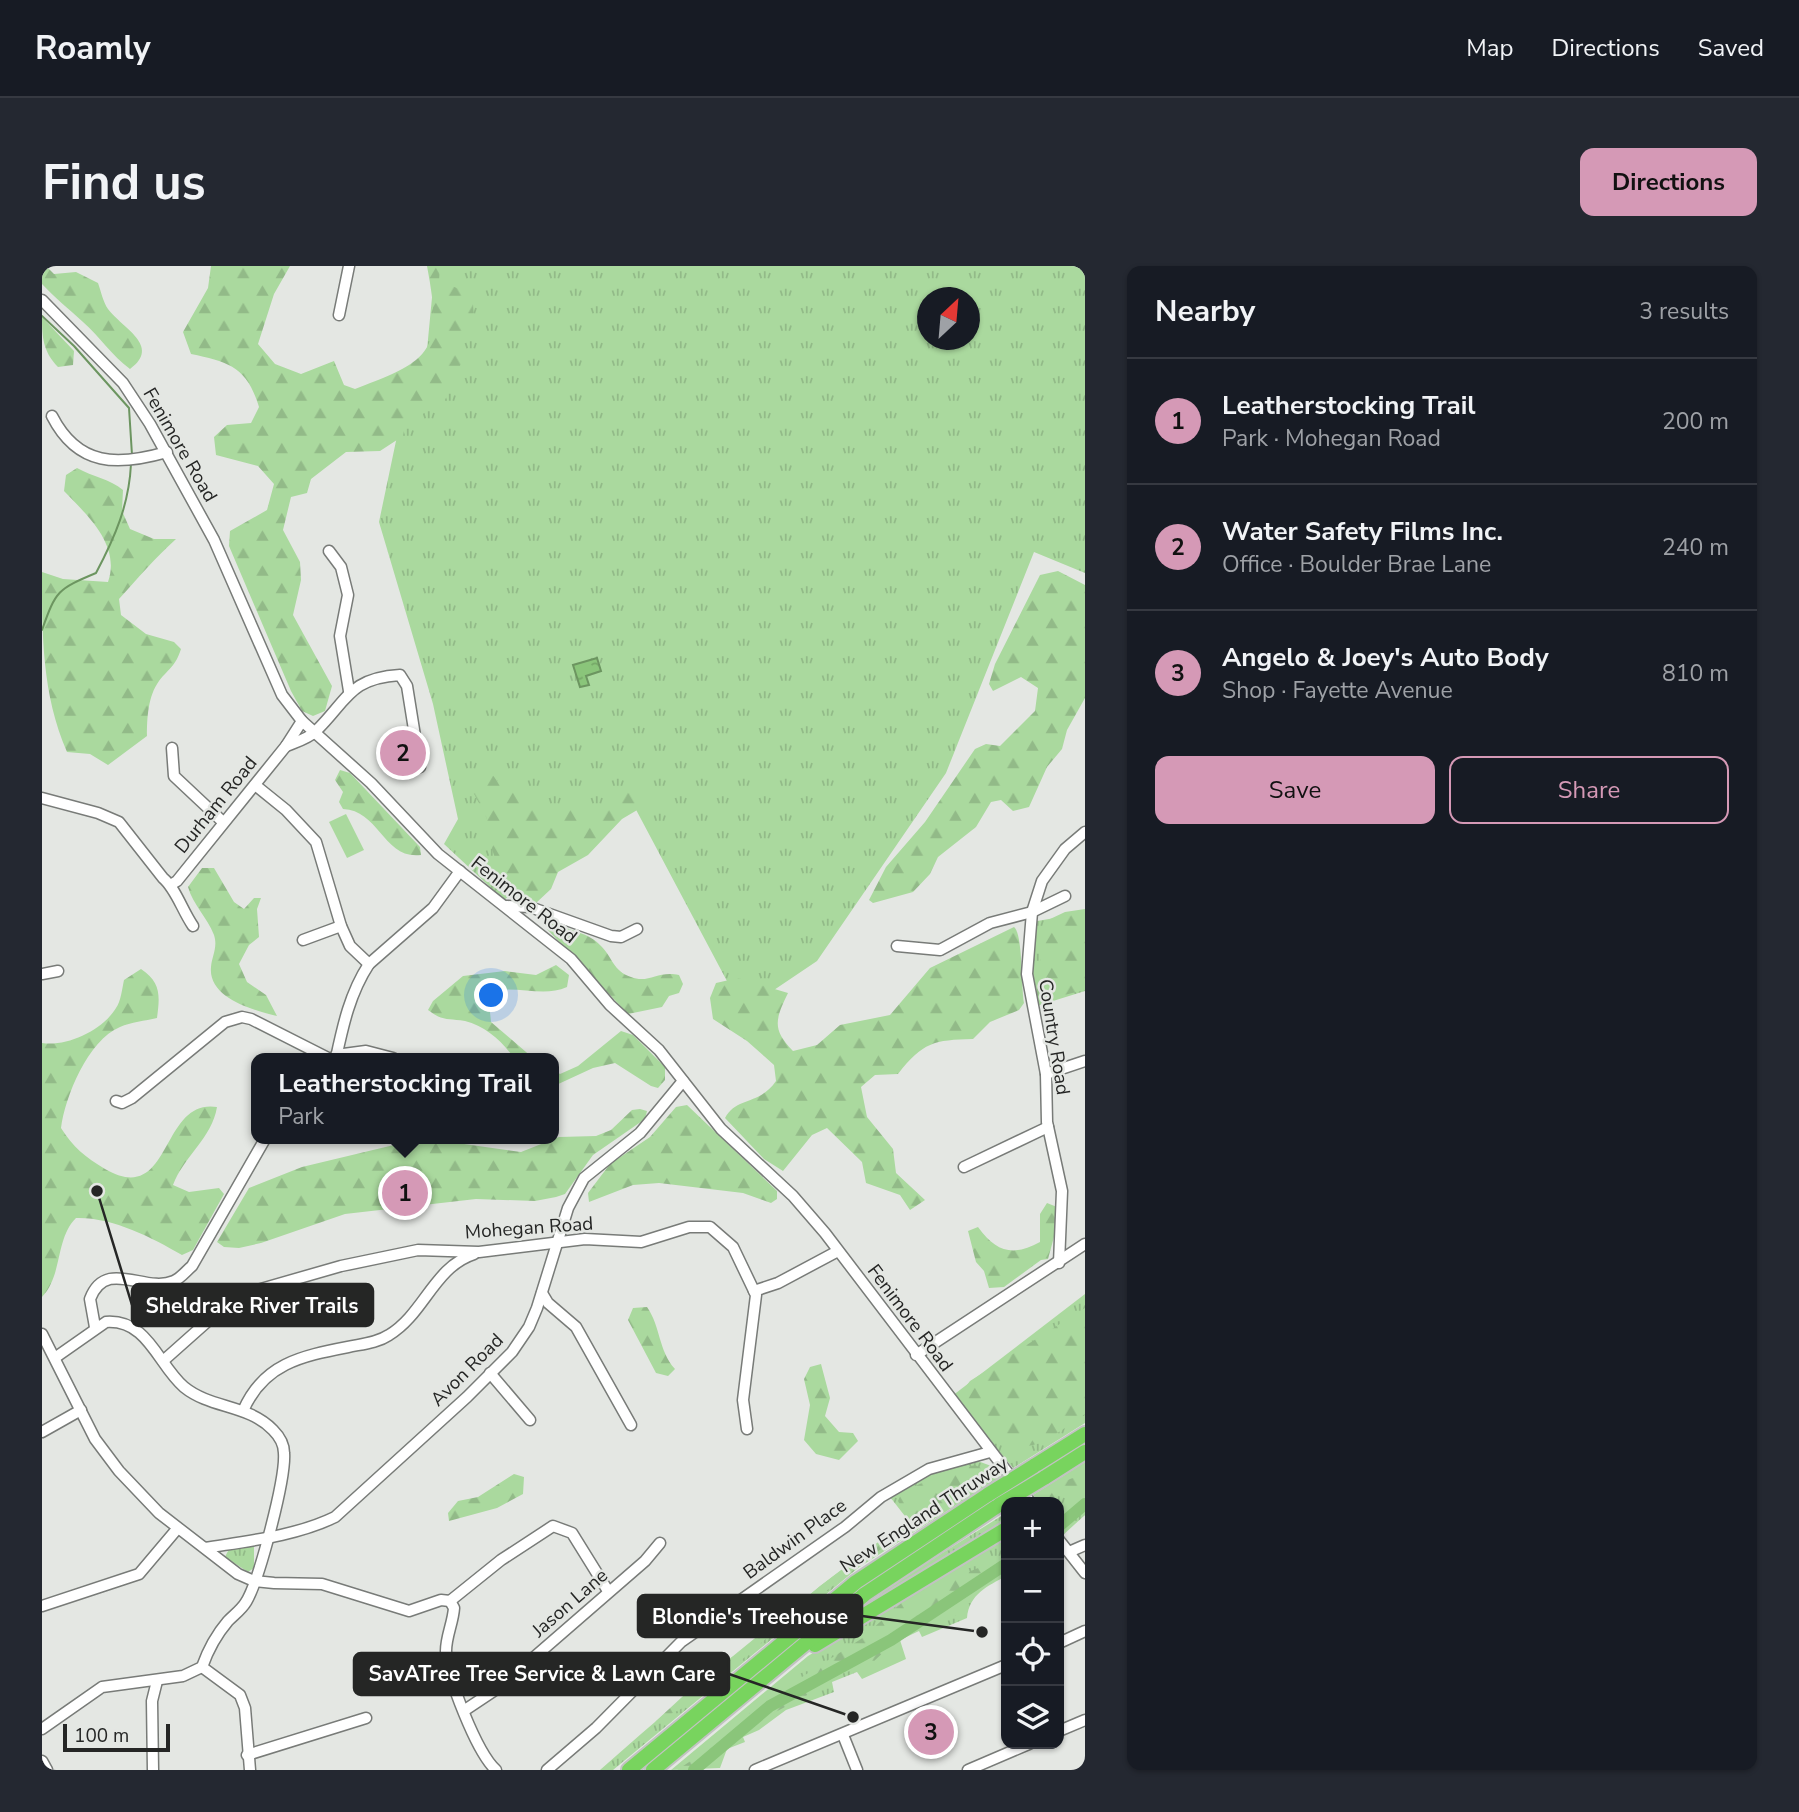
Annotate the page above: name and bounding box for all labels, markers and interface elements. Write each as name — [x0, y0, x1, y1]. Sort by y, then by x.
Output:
text: Roamly — [35, 26, 151, 71]
text: Map — [1466, 32, 1513, 64]
text: Directions — [1551, 32, 1660, 64]
text: Saved — [1698, 32, 1764, 64]
button: Directions — [1580, 148, 1757, 216]
text: Find us — [42, 149, 206, 216]
north arrow — [917, 287, 980, 350]
text: Nearby — [1155, 291, 1255, 332]
text: 3 results — [1639, 296, 1729, 327]
street label: Fenimore Road — [137, 383, 223, 507]
text: Leatherstocking Trail — [1222, 388, 1476, 423]
text: 1 — [1171, 406, 1185, 437]
text: 200 m — [1662, 406, 1729, 437]
text: Park · Mohegan Road — [1222, 423, 1441, 454]
text: Water Safety Films Inc. — [1222, 514, 1503, 549]
text: 2 — [1171, 532, 1185, 563]
text: 240 m — [1662, 532, 1729, 563]
text: Office · Boulder Brae Lane — [1222, 549, 1491, 580]
text: Angelo & Joey's Auto Body — [1222, 640, 1549, 675]
text: 3 — [1171, 658, 1185, 689]
text: 810 m — [1662, 658, 1729, 689]
text: Shop · Fayette Avenue — [1222, 675, 1453, 706]
pin: 2 — [380, 727, 426, 779]
street label: Durham Road — [169, 751, 263, 859]
button: Save — [1155, 756, 1435, 824]
button: Share — [1449, 756, 1729, 824]
street label: Fenimore Road — [466, 850, 582, 950]
street label: Country Road — [1032, 977, 1076, 1097]
your location — [474, 978, 508, 1012]
popup — [251, 1053, 559, 1144]
text: Leatherstocking Trail — [278, 1066, 532, 1101]
text: Park — [278, 1101, 324, 1132]
pin: 1 — [382, 1167, 428, 1219]
street label: Mohegan Road — [464, 1211, 594, 1245]
street label: Fenimore Road — [861, 1259, 959, 1377]
callout: Sheldrake River Trails — [132, 1284, 373, 1326]
text: Sheldrake River Trails — [146, 1292, 358, 1320]
street label: Avon Road — [425, 1328, 509, 1412]
street label: New England Thruway — [835, 1451, 1013, 1579]
street label: Baldwin Place — [738, 1493, 852, 1585]
map controls — [1001, 1497, 1064, 1749]
button: + — [1001, 1497, 1064, 1560]
button: − — [1001, 1560, 1064, 1623]
street label: Jason Lane — [526, 1563, 614, 1644]
callout: Blondie's Treehouse — [638, 1595, 862, 1637]
text: Blondie's Treehouse — [652, 1603, 848, 1631]
button: locate — [1001, 1623, 1064, 1686]
callout: SavATree Tree Service & Lawn Care — [354, 1653, 729, 1695]
text: SavATree Tree Service & Lawn Care — [369, 1660, 715, 1688]
button: layers — [1001, 1686, 1064, 1749]
pin: 3 — [908, 1706, 954, 1758]
scale bar — [63, 1721, 170, 1753]
text: 100 m — [74, 1723, 129, 1749]

